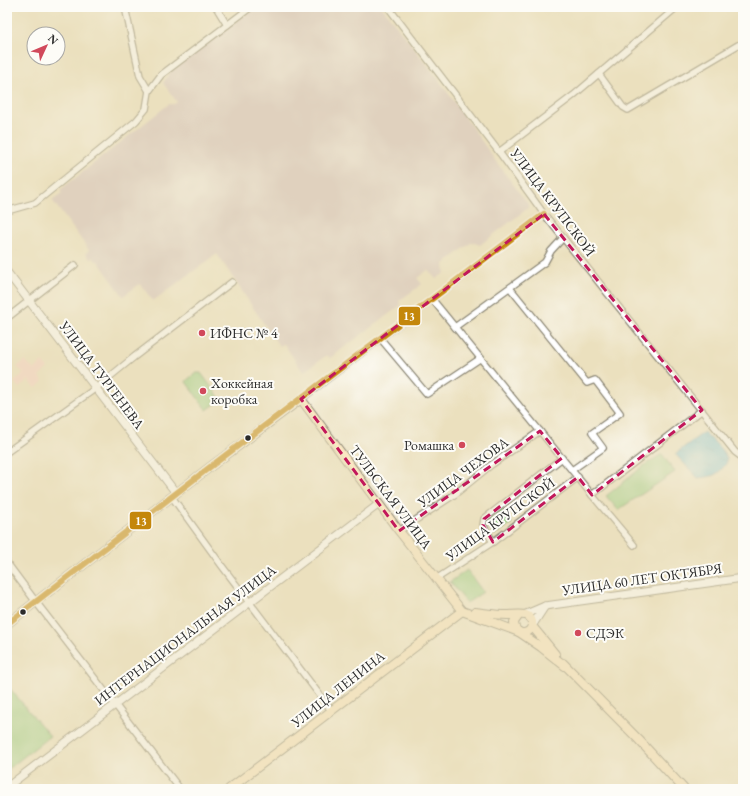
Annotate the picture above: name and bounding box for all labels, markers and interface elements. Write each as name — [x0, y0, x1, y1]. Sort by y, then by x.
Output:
north arrow — [26, 26, 66, 66]
text: N — [45, 31, 61, 47]
street label: УЛИЦА КРУПСКОЙ — [506, 144, 600, 260]
line badge: 13 — [398, 306, 421, 326]
text: 13 — [403, 309, 415, 323]
street label: УЛИЦА ТУРГЕНЕВА — [55, 317, 149, 433]
place label: ИФНС № 4 — [210, 324, 278, 342]
marker: ИФНС № 4 — [197, 328, 207, 338]
place label: Хоккейная коробка — [210, 374, 273, 408]
marker: Хоккейная коробка — [198, 386, 208, 396]
unlabelled marker — [243, 433, 253, 443]
street label: УЛИЦА ЧЕХОВА — [413, 433, 512, 512]
place label: Ромашка — [404, 436, 454, 454]
marker: Ромашка — [457, 440, 467, 450]
street label: ТУЛЬСКАЯ УЛИЦА — [346, 441, 436, 553]
street label: УЛИЦА КРУПСКОЙ — [441, 473, 559, 565]
line badge: 13 — [129, 511, 152, 530]
text: 13 — [135, 514, 147, 528]
street label: УЛИЦА 60 ЛЕТ ОКТЯБРЯ — [560, 559, 724, 599]
street label: ИНТЕРНАЦИОНАЛЬНАЯ УЛИЦА — [91, 561, 280, 709]
unlabelled marker — [18, 607, 28, 617]
place label: СДЭК — [586, 624, 625, 642]
marker: СДЭК — [573, 628, 583, 638]
street label: УЛИЦА ЛЕНИНА — [287, 647, 389, 732]

